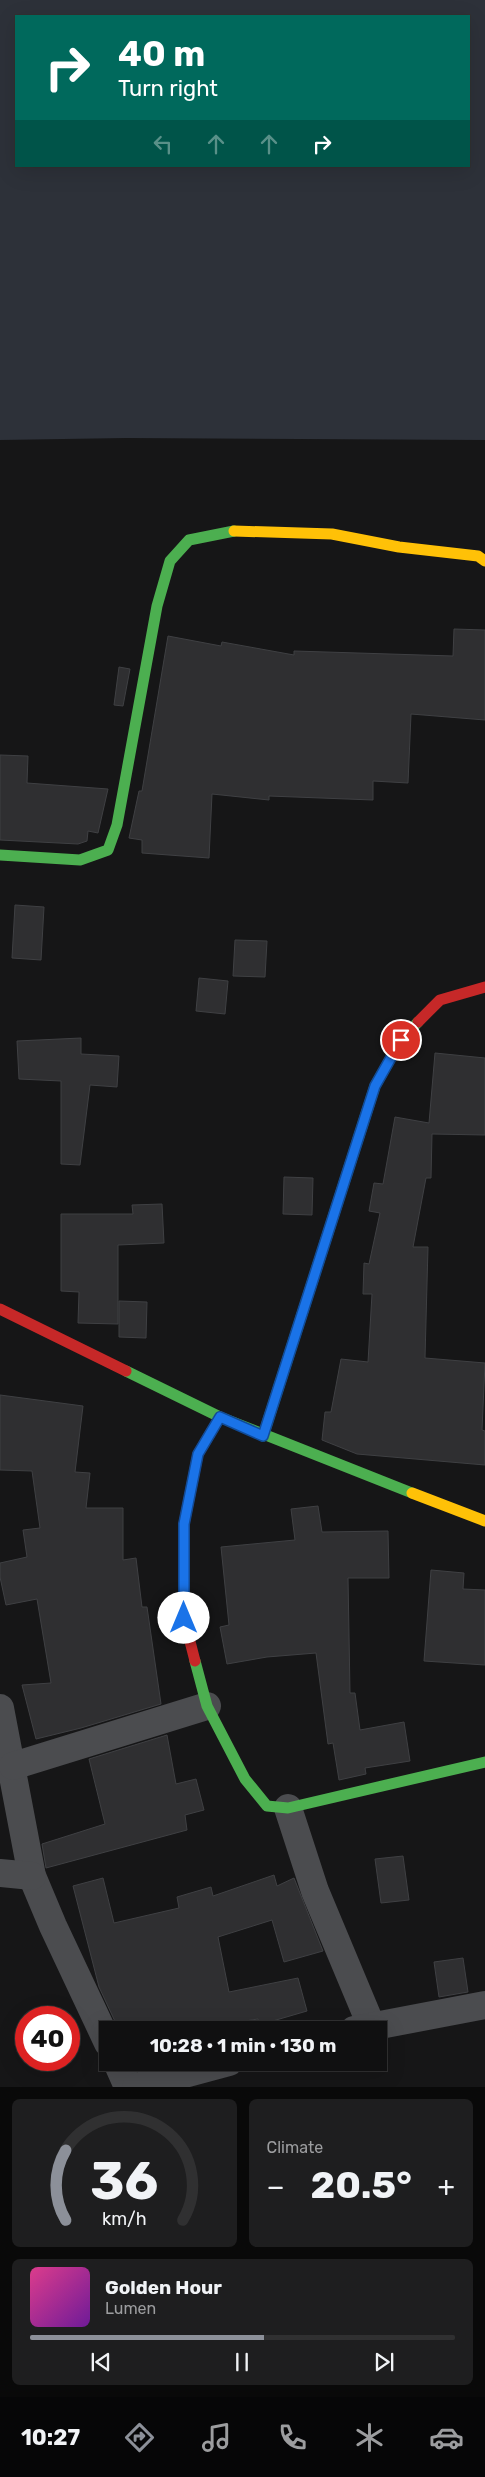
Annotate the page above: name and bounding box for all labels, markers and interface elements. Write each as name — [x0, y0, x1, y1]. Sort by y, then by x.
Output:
text: 40 m — [118, 33, 205, 75]
icon: right — [35, 35, 100, 100]
text: Turn right — [118, 75, 218, 102]
icon: left — [149, 130, 177, 158]
icon: ahead — [202, 130, 230, 158]
icon: ahead — [255, 130, 283, 158]
icon: right — [308, 130, 336, 158]
pin — [380, 1019, 422, 1061]
icon: arrive — [387, 1026, 415, 1054]
position arrow — [157, 1591, 209, 1643]
speed limit sign: 40 — [15, 2006, 80, 2071]
text: 10:28 · 1 min · 130 m — [150, 2034, 336, 2057]
text: Climate — [267, 2138, 323, 2157]
text: 36 — [90, 2150, 158, 2212]
text: 20.5° — [311, 2162, 412, 2208]
text: − — [267, 2170, 285, 2203]
text: + — [438, 2170, 455, 2203]
text: km/h — [102, 2208, 147, 2229]
text: Golden Hour — [105, 2276, 222, 2299]
text: Lumen — [105, 2299, 156, 2318]
icon: previous — [87, 2348, 115, 2376]
icon: pause — [228, 2348, 256, 2376]
icon: next — [370, 2348, 398, 2376]
icon: directions — [122, 2420, 157, 2455]
icon: music — [199, 2420, 234, 2455]
icon: phone — [275, 2420, 310, 2455]
icon: climate — [352, 2420, 387, 2455]
icon: car — [429, 2420, 464, 2455]
text: 10:27 — [21, 2424, 80, 2451]

